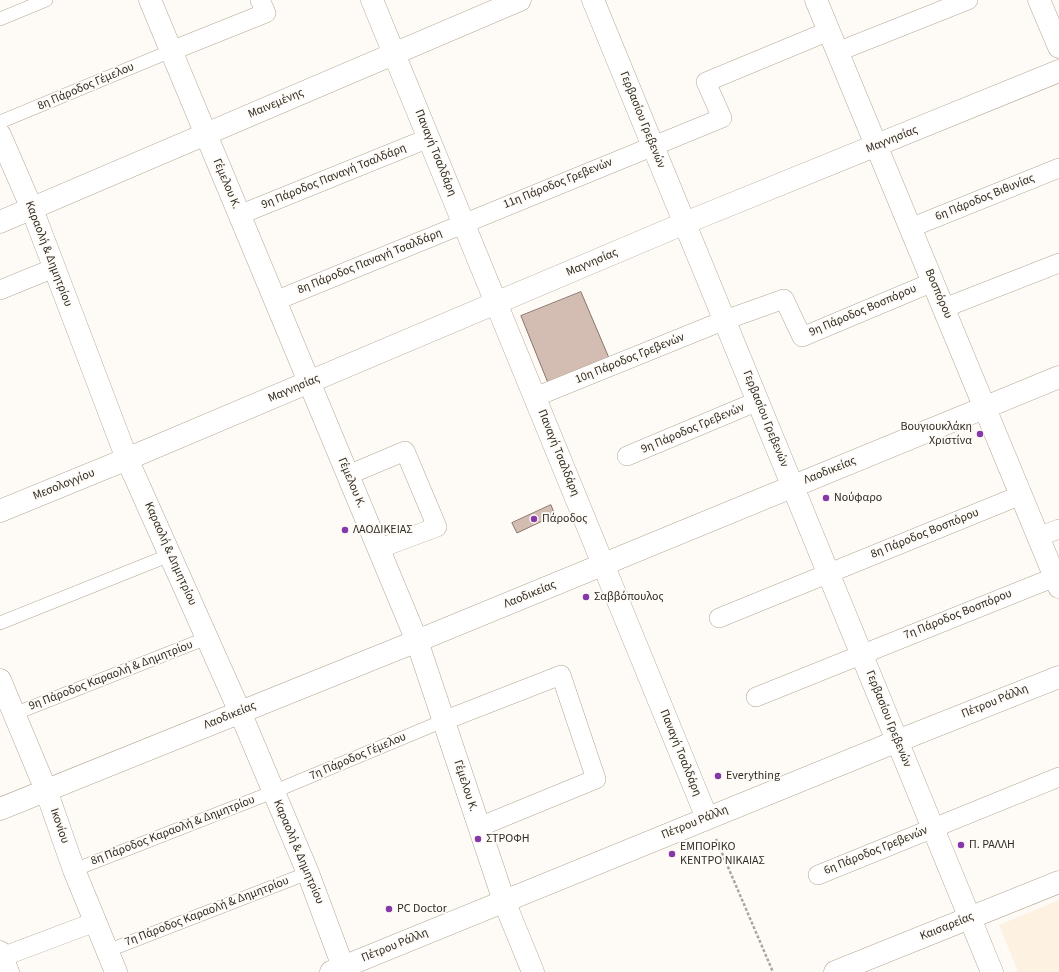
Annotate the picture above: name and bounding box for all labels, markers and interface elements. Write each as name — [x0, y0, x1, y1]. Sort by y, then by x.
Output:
street label: 8η Πάροδος Γέμελου — [36, 60, 136, 114]
street label: Γερβασίου Γρεβενών — [616, 70, 668, 170]
street label: Μαινεμένης — [246, 86, 306, 122]
street label: Παναγή Τσαλδάρη — [411, 108, 459, 198]
street label: Μαγνησίας — [864, 123, 920, 157]
street label: 9η Πάροδος Παναγή Τσαλδάρη — [259, 141, 409, 213]
street label: 11η Πάροδος Γρεβενών — [501, 155, 615, 213]
street label: Γέμελου Κ. — [209, 157, 243, 211]
street label: 6η Πάροδος Βιθυνίας — [933, 172, 1037, 224]
street label: Καραολή & Δημητρίου — [21, 199, 75, 309]
street label: 8η Πάροδος Παναγή Τσαλδάρη — [295, 226, 445, 298]
street label: Μαγνησίας — [564, 246, 620, 280]
street label: Βοσπόρου — [921, 267, 955, 321]
street label: 9η Πάροδος Βοσπόρου — [807, 282, 919, 340]
street label: 10η Πάροδος Γρεβενών — [573, 330, 687, 388]
street label: Γερβασίου Γρεβενών — [739, 369, 791, 469]
street label: Μαγνησίας — [266, 372, 322, 406]
street label: 9η Πάροδος Γρεβενών — [639, 401, 747, 457]
street label: Παναγή Τσαλδάρη — [534, 408, 582, 498]
place label: Βουγιουκλάκη Χριστίνα — [900, 420, 972, 448]
marker: Βουγιουκλάκη Χριστίνα — [975, 429, 985, 439]
street label: Λαοδικείας — [802, 454, 858, 488]
street label: Γέμελου Κ. — [334, 456, 368, 510]
street label: Μεσολογγίου — [31, 466, 97, 504]
place label: Νούφαρο — [834, 491, 882, 505]
marker: Νούφαρο — [821, 493, 831, 503]
street label: Καραολή & Δημητρίου — [141, 500, 199, 608]
street label: 8η Πάροδος Βοσπόρου — [869, 506, 981, 562]
place label: Πάροδος — [542, 512, 587, 526]
marker: Πάροδος — [529, 514, 539, 524]
place label: ΛΑΟΔΙΚΕΙΑΣ — [353, 523, 413, 537]
marker: ΛΑΟΔΙΚΕΙΑΣ — [340, 525, 350, 535]
street label: Λαοδικείας — [502, 578, 558, 612]
street label: 7η Πάροδος Βοσπόρου — [902, 587, 1014, 643]
place label: Σαββόπουλος — [594, 590, 664, 604]
marker: Σαββόπουλος — [581, 592, 591, 602]
street label: 9η Πάροδος Καραολή & Δημητρίου — [27, 638, 195, 714]
street label: Γερβασίου Γρεβενών — [862, 669, 914, 769]
street label: Πέτρου Ράλλη — [960, 682, 1030, 722]
street label: Λαοδικείας — [202, 699, 258, 733]
street label: Παναγή Τσαλδάρη — [656, 708, 704, 798]
street label: 7η Πάροδος Γέμελου — [308, 730, 408, 784]
street label: Γέμελου Κ. — [450, 758, 480, 814]
place label: Everything — [726, 769, 780, 783]
marker: Everything — [713, 771, 723, 781]
street label: 8η Πάροδος Καραολή & Δημητρίου — [89, 793, 257, 869]
street label: Καραολή & Δημητρίου — [270, 798, 326, 906]
street label: Πέτρου Ράλλη — [660, 803, 730, 843]
street label: Ικονίου — [46, 806, 72, 846]
street label: 6η Πάροδος Γρεβενών — [822, 824, 930, 878]
place label: ΣΤΡΟΦΗ — [486, 832, 530, 846]
marker: ΣΤΡΟΦΗ — [473, 834, 483, 844]
place label: Π. ΡΑΛΛΗ — [969, 838, 1015, 852]
place label: ΕΜΠΟΡΙΚΟ ΚΕΝΤΡΟ ΝΙΚΑΙΑΣ — [680, 840, 765, 868]
marker: Π. ΡΑΛΛΗ — [956, 840, 966, 850]
marker: ΕΜΠΟΡΙΚΟ ΚΕΝΤΡΟ ΝΙΚΑΙΑΣ — [667, 849, 677, 859]
street label: 7η Πάροδος Καραολή & Δημητρίου — [123, 874, 291, 950]
place label: PC Doctor — [397, 902, 447, 916]
marker: PC Doctor — [384, 904, 394, 914]
street label: Καισαρείας — [918, 910, 976, 944]
street label: Πέτρου Ράλλη — [360, 926, 430, 966]

